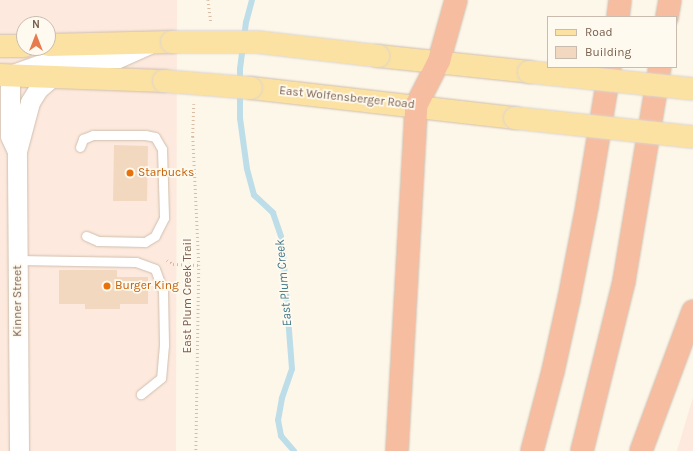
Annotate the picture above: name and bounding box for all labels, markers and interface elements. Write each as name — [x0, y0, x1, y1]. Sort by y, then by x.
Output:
north arrow — [16, 16, 56, 56]
legend — [547, 16, 677, 68]
text: N — [32, 18, 40, 31]
text: Road — [585, 25, 613, 39]
text: Building — [585, 45, 631, 59]
street label: East Wolfensberger Road — [278, 84, 416, 112]
place label: Starbucks — [138, 166, 194, 180]
marker: Starbucks — [125, 168, 135, 178]
street label: East Plum Creek Trail — [181, 238, 195, 354]
water label: East Plum Creek — [272, 239, 296, 327]
street label: Kinner Street — [11, 265, 25, 337]
place label: Burger King — [115, 279, 179, 293]
marker: Burger King — [102, 281, 112, 291]

